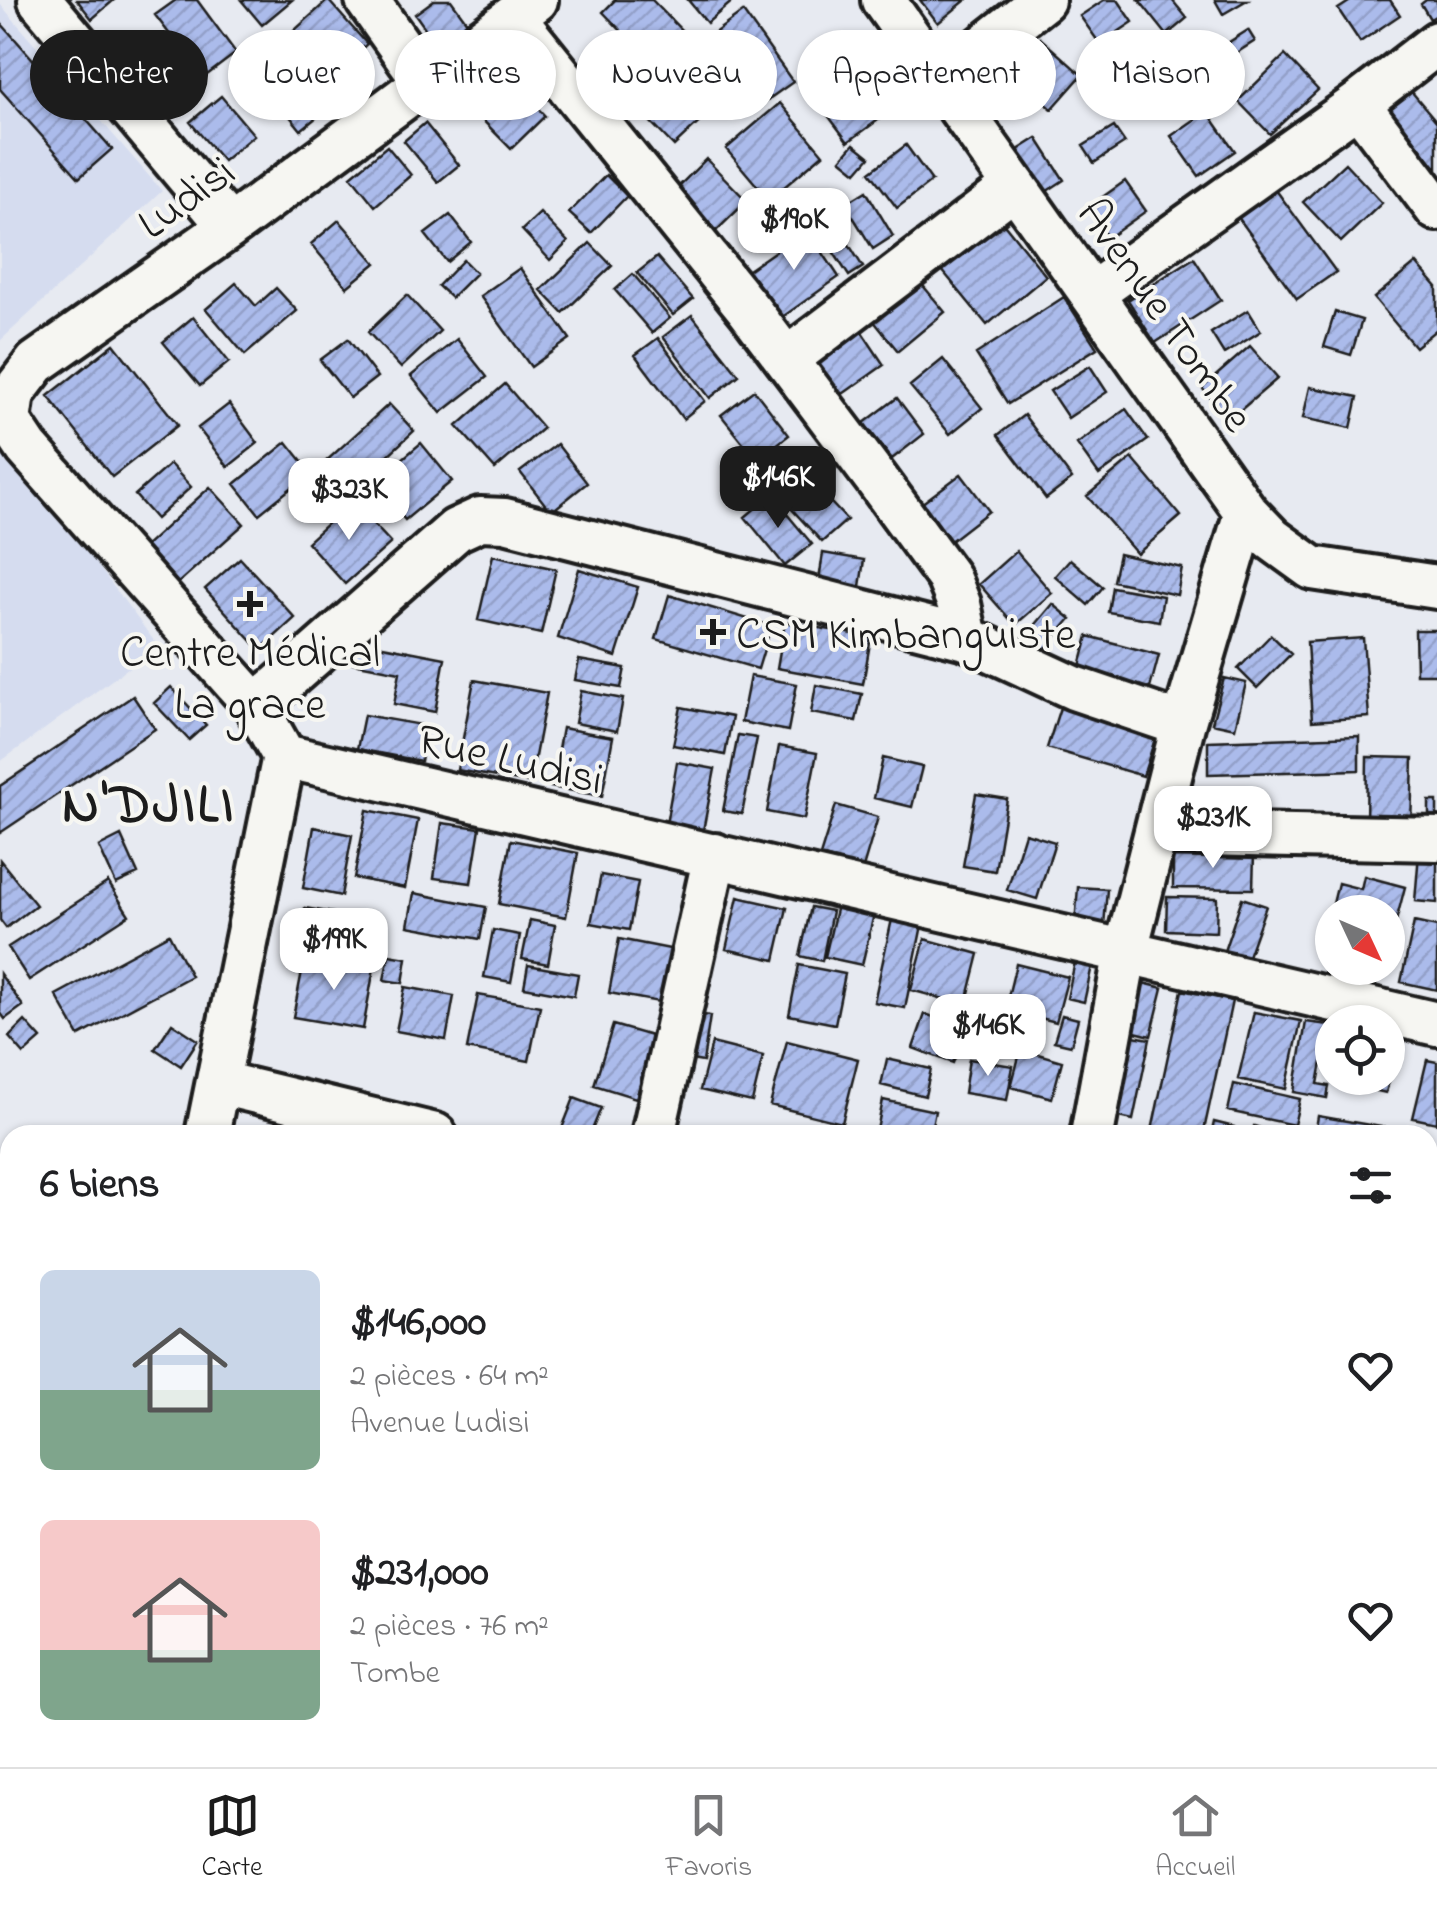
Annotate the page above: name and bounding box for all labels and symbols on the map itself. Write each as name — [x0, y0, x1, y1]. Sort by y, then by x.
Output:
street label: Ludisi — [125, 142, 250, 258]
street label: Avenue Tombe — [1058, 187, 1268, 448]
pin: $190K — [724, 188, 864, 273]
pin: $146K — [708, 446, 848, 531]
pin: $323K — [279, 458, 419, 543]
marker: Centre Médical La grace — [237, 591, 263, 617]
place label: CSM Kimbanguiste — [736, 604, 1076, 671]
marker: CSM Kimbanguiste — [700, 619, 726, 645]
place label: Centre Médical La grace — [120, 622, 380, 741]
street label: Rue Ludisi — [411, 709, 609, 815]
district label: N'DJILI — [62, 768, 236, 848]
pin: $231K — [1143, 786, 1283, 871]
north arrow — [1315, 895, 1405, 985]
pin: $199K — [264, 908, 404, 993]
pin: $146K — [918, 994, 1058, 1079]

